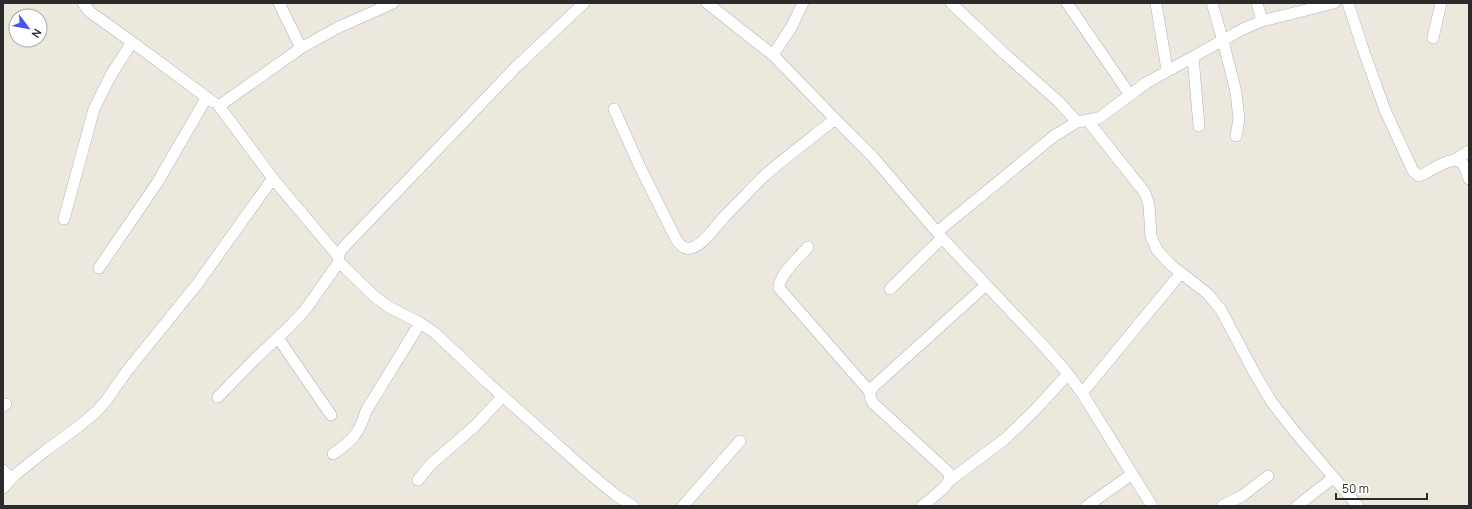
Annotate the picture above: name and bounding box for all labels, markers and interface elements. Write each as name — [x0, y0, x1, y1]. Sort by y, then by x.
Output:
north arrow — [8, 8, 48, 48]
text: N — [28, 26, 45, 41]
scale bar — [1336, 475, 1427, 501]
text: 50 m — [1342, 480, 1369, 497]

